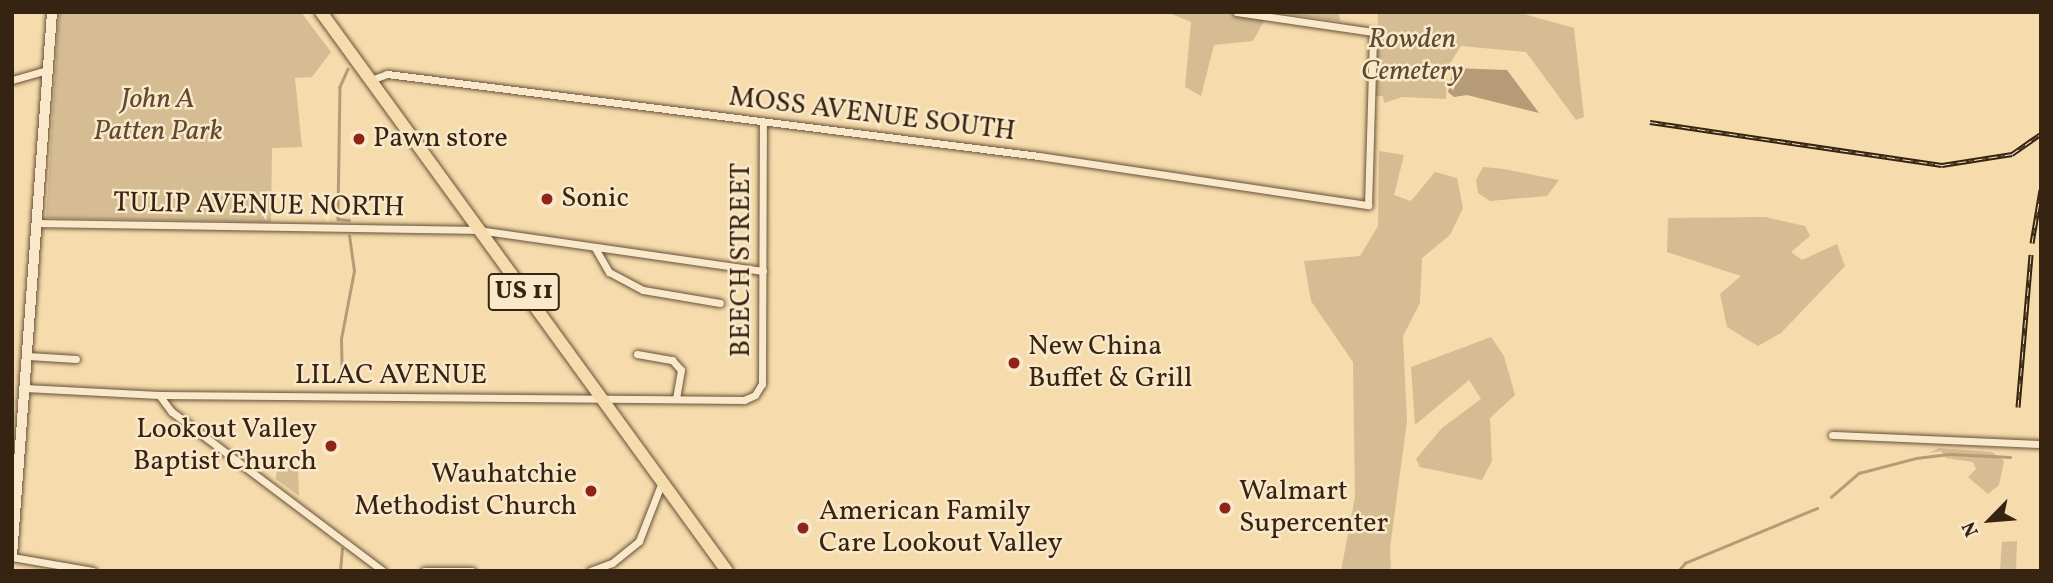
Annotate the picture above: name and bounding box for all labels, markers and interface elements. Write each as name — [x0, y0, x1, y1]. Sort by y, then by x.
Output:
park label: Rowden Cemetery — [1361, 23, 1463, 89]
street label: MOSS AVENUE SOUTH — [727, 81, 1017, 149]
park label: John A Patten Park — [93, 83, 223, 149]
place label: Pawn store — [373, 122, 508, 156]
marker: Pawn store — [351, 131, 367, 147]
street label: BEECH STREET — [725, 163, 759, 357]
place label: Sonic — [561, 182, 629, 216]
street label: TULIP AVENUE NORTH — [113, 187, 405, 225]
marker: Sonic — [539, 191, 555, 207]
road number: US 11 — [487, 270, 561, 314]
place label: New China Buffet & Grill — [1028, 330, 1192, 396]
marker: New China Buffet & Grill — [1006, 355, 1022, 371]
street label: LILAC AVENUE — [295, 359, 487, 393]
place label: Lookout Valley Baptist Church — [133, 413, 317, 479]
marker: Lookout Valley Baptist Church — [323, 438, 339, 454]
place label: Wauhatchie Methodist Church — [354, 458, 577, 524]
place label: Walmart Supercenter — [1239, 475, 1388, 541]
marker: Wauhatchie Methodist Church — [583, 483, 599, 499]
north arrow — [1955, 485, 2025, 555]
place label: American Family Care Lookout Valley — [819, 495, 1063, 561]
marker: Walmart Supercenter — [1217, 500, 1233, 516]
text: N — [1956, 517, 1986, 541]
marker: American Family Care Lookout Valley — [793, 518, 813, 538]

